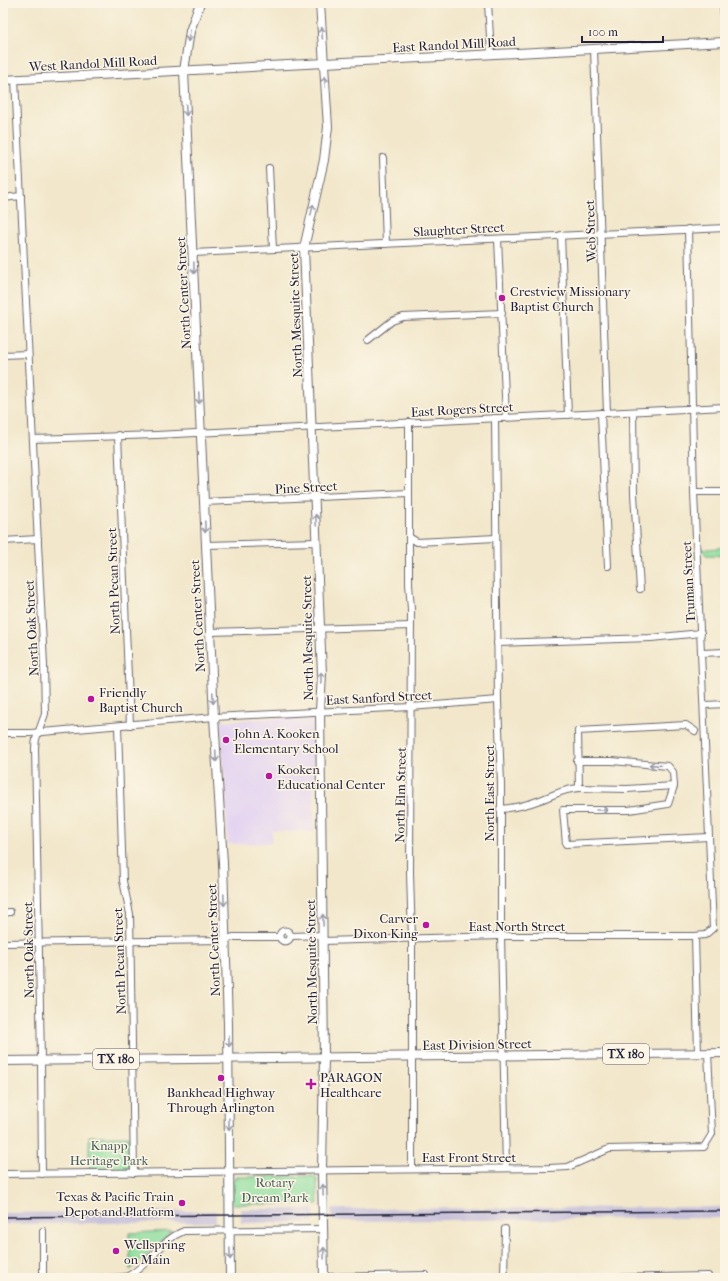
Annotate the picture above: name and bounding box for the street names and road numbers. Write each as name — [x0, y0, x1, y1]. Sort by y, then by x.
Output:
street label: East Randol Mill Road — [392, 34, 517, 55]
street label: West Randol Mill Road — [28, 53, 158, 74]
street label: Web Street — [582, 199, 599, 263]
street label: Slaughter Street — [413, 220, 505, 239]
street label: North Center Street — [173, 236, 194, 350]
street label: North Mesquite Street — [286, 252, 305, 378]
street label: East Rogers Street — [410, 399, 514, 420]
street label: Pine Street — [274, 478, 338, 497]
street label: North Pecan Street — [104, 527, 123, 635]
street label: Truman Street — [679, 540, 698, 623]
street label: North Center Street — [187, 559, 208, 673]
street label: North Mesquite Street — [299, 575, 316, 701]
street label: North Oak Street — [21, 579, 42, 677]
street label: East Sanford Street — [325, 687, 433, 708]
street label: North East Street — [482, 744, 497, 841]
street label: North Elm Street — [392, 747, 409, 843]
street label: North Center Street — [204, 883, 223, 997]
street label: North Mesquite Street — [303, 899, 320, 1025]
street label: North Oak Street — [20, 901, 37, 998]
street label: North Pecan Street — [110, 907, 129, 1015]
street label: East North Street — [469, 919, 566, 934]
street label: East Division Street — [422, 1036, 532, 1053]
road number: TX 180 — [603, 1044, 649, 1064]
road number: TX 180 — [93, 1049, 139, 1069]
street label: East Front Street — [422, 1150, 516, 1165]

